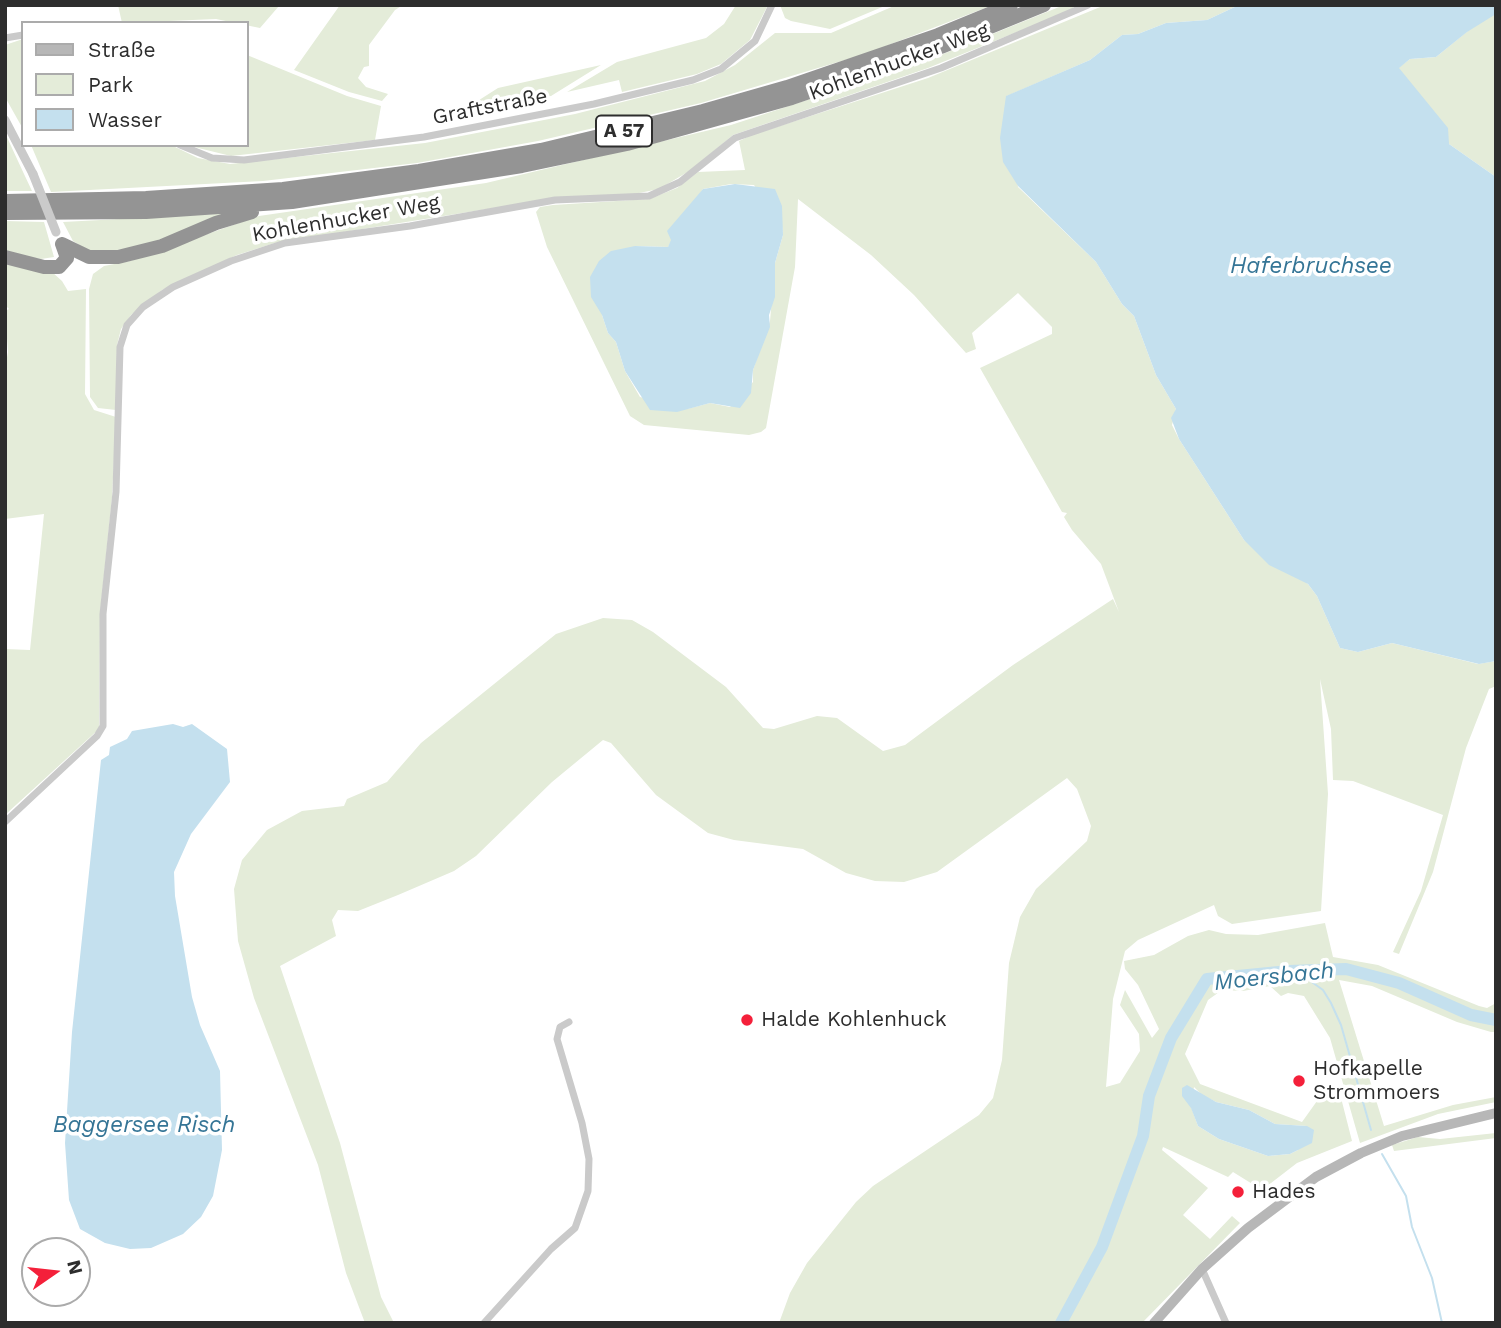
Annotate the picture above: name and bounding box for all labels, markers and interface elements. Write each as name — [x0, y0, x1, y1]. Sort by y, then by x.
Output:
street label: Kohlenhucker Weg — [805, 18, 993, 106]
legend — [21, 21, 248, 147]
text: Straße — [88, 37, 156, 62]
text: Park — [88, 72, 133, 97]
street label: Graftstraße — [430, 84, 550, 130]
text: Wasser — [88, 107, 162, 132]
road number: A 57 — [596, 116, 652, 146]
street label: Kohlenhucker Weg — [250, 190, 442, 248]
water label: Haferbruchsee — [1230, 252, 1392, 280]
water label: Moersbach — [1213, 957, 1335, 997]
place label: Halde Kohlenhuck — [761, 1007, 947, 1033]
marker: Halde Kohlenhuck — [739, 1012, 755, 1028]
place label: Hofkapelle Strommoers — [1313, 1056, 1440, 1106]
marker: Hofkapelle Strommoers — [1291, 1073, 1307, 1089]
water label: Baggersee Risch — [53, 1111, 235, 1139]
place label: Hades — [1252, 1179, 1316, 1205]
marker: Hades — [1230, 1184, 1246, 1200]
north arrow — [21, 1237, 91, 1307]
text: N — [62, 1258, 88, 1277]

